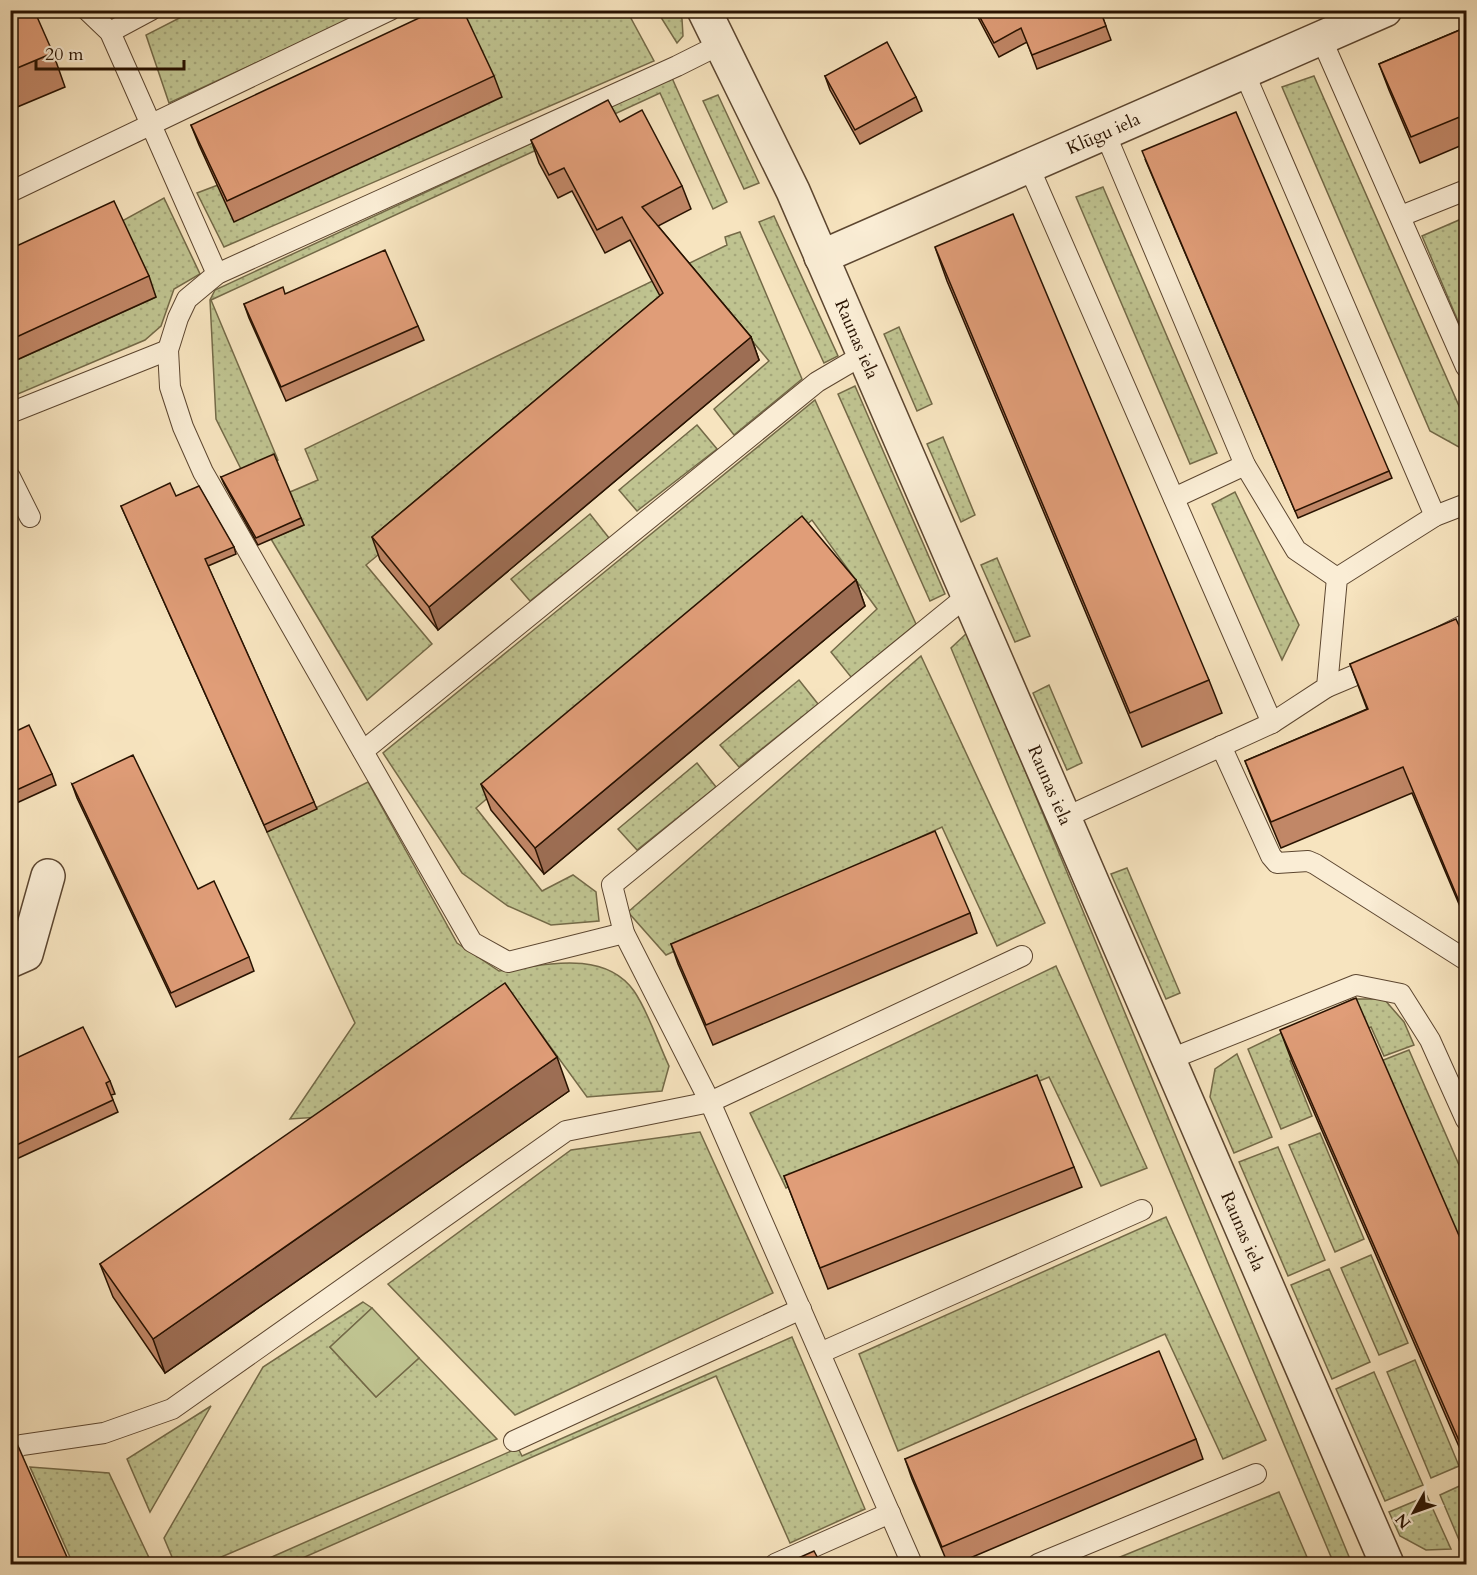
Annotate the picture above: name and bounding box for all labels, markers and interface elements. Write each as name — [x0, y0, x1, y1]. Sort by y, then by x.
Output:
scale bar — [36, 33, 184, 71]
text: 20 m — [45, 42, 84, 67]
street label: Klūgu iela — [1062, 106, 1144, 161]
street label: Raunas iela — [829, 295, 885, 383]
street label: Raunas iela — [1022, 741, 1078, 829]
street label: Raunas iela — [1215, 1187, 1271, 1275]
north arrow — [1384, 1482, 1444, 1542]
text: N — [1390, 1509, 1416, 1533]

